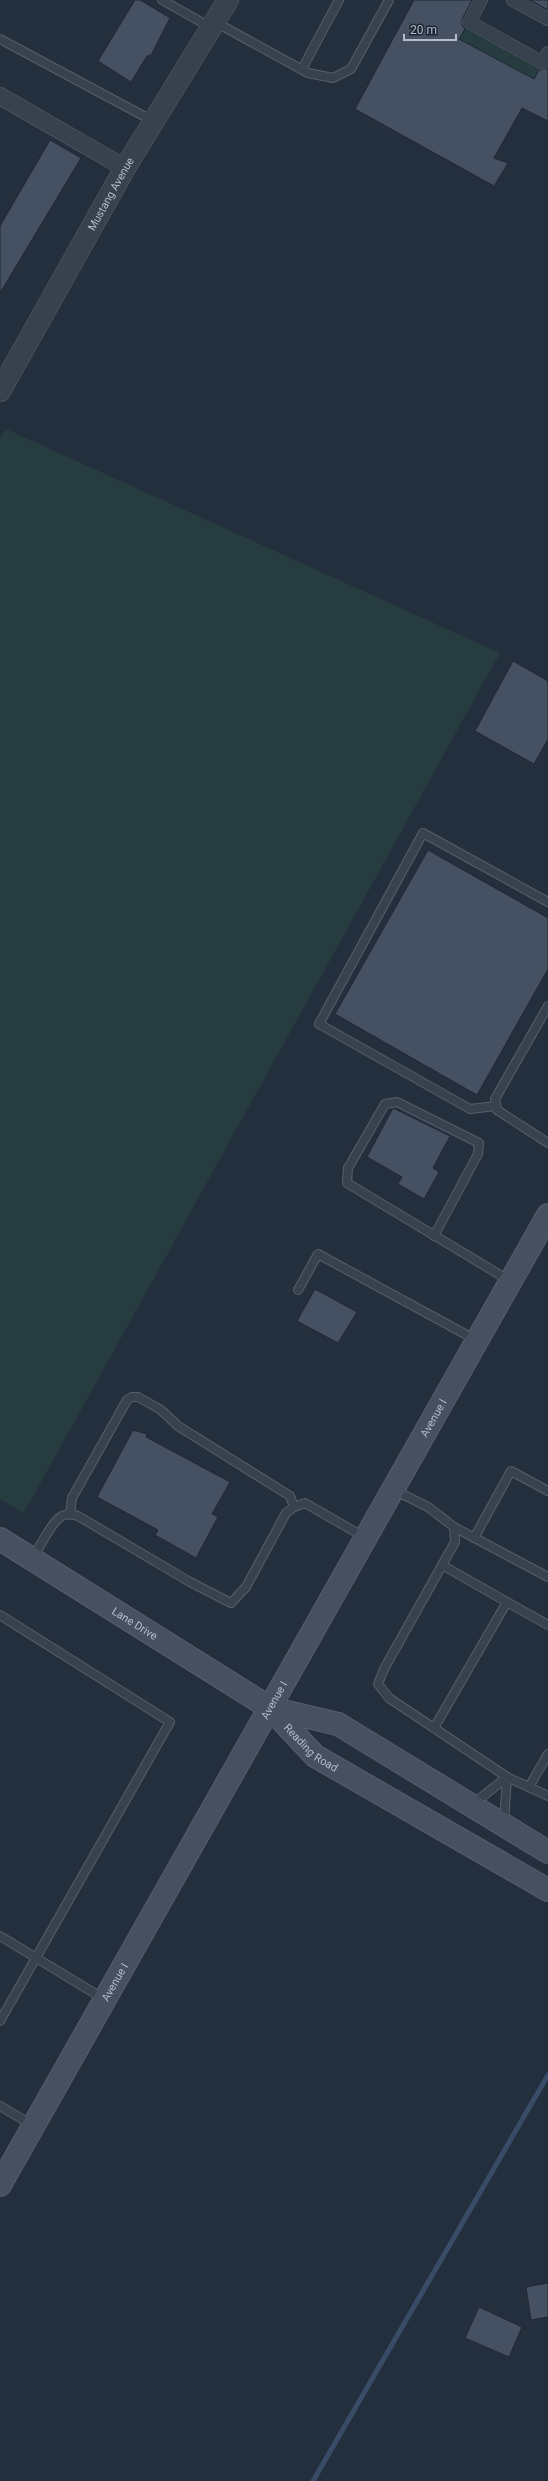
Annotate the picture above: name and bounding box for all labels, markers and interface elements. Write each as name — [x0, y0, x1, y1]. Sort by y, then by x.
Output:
scale bar — [404, 16, 456, 42]
text: 20 m — [410, 23, 437, 37]
street label: Mustang Avenue — [85, 155, 137, 233]
street label: Avenue I — [418, 1397, 450, 1440]
street label: Lane Drive — [109, 1605, 160, 1643]
street label: Avenue I — [258, 1679, 290, 1722]
street label: Reading Road — [281, 1721, 340, 1775]
street label: Avenue I — [99, 1961, 131, 2004]

